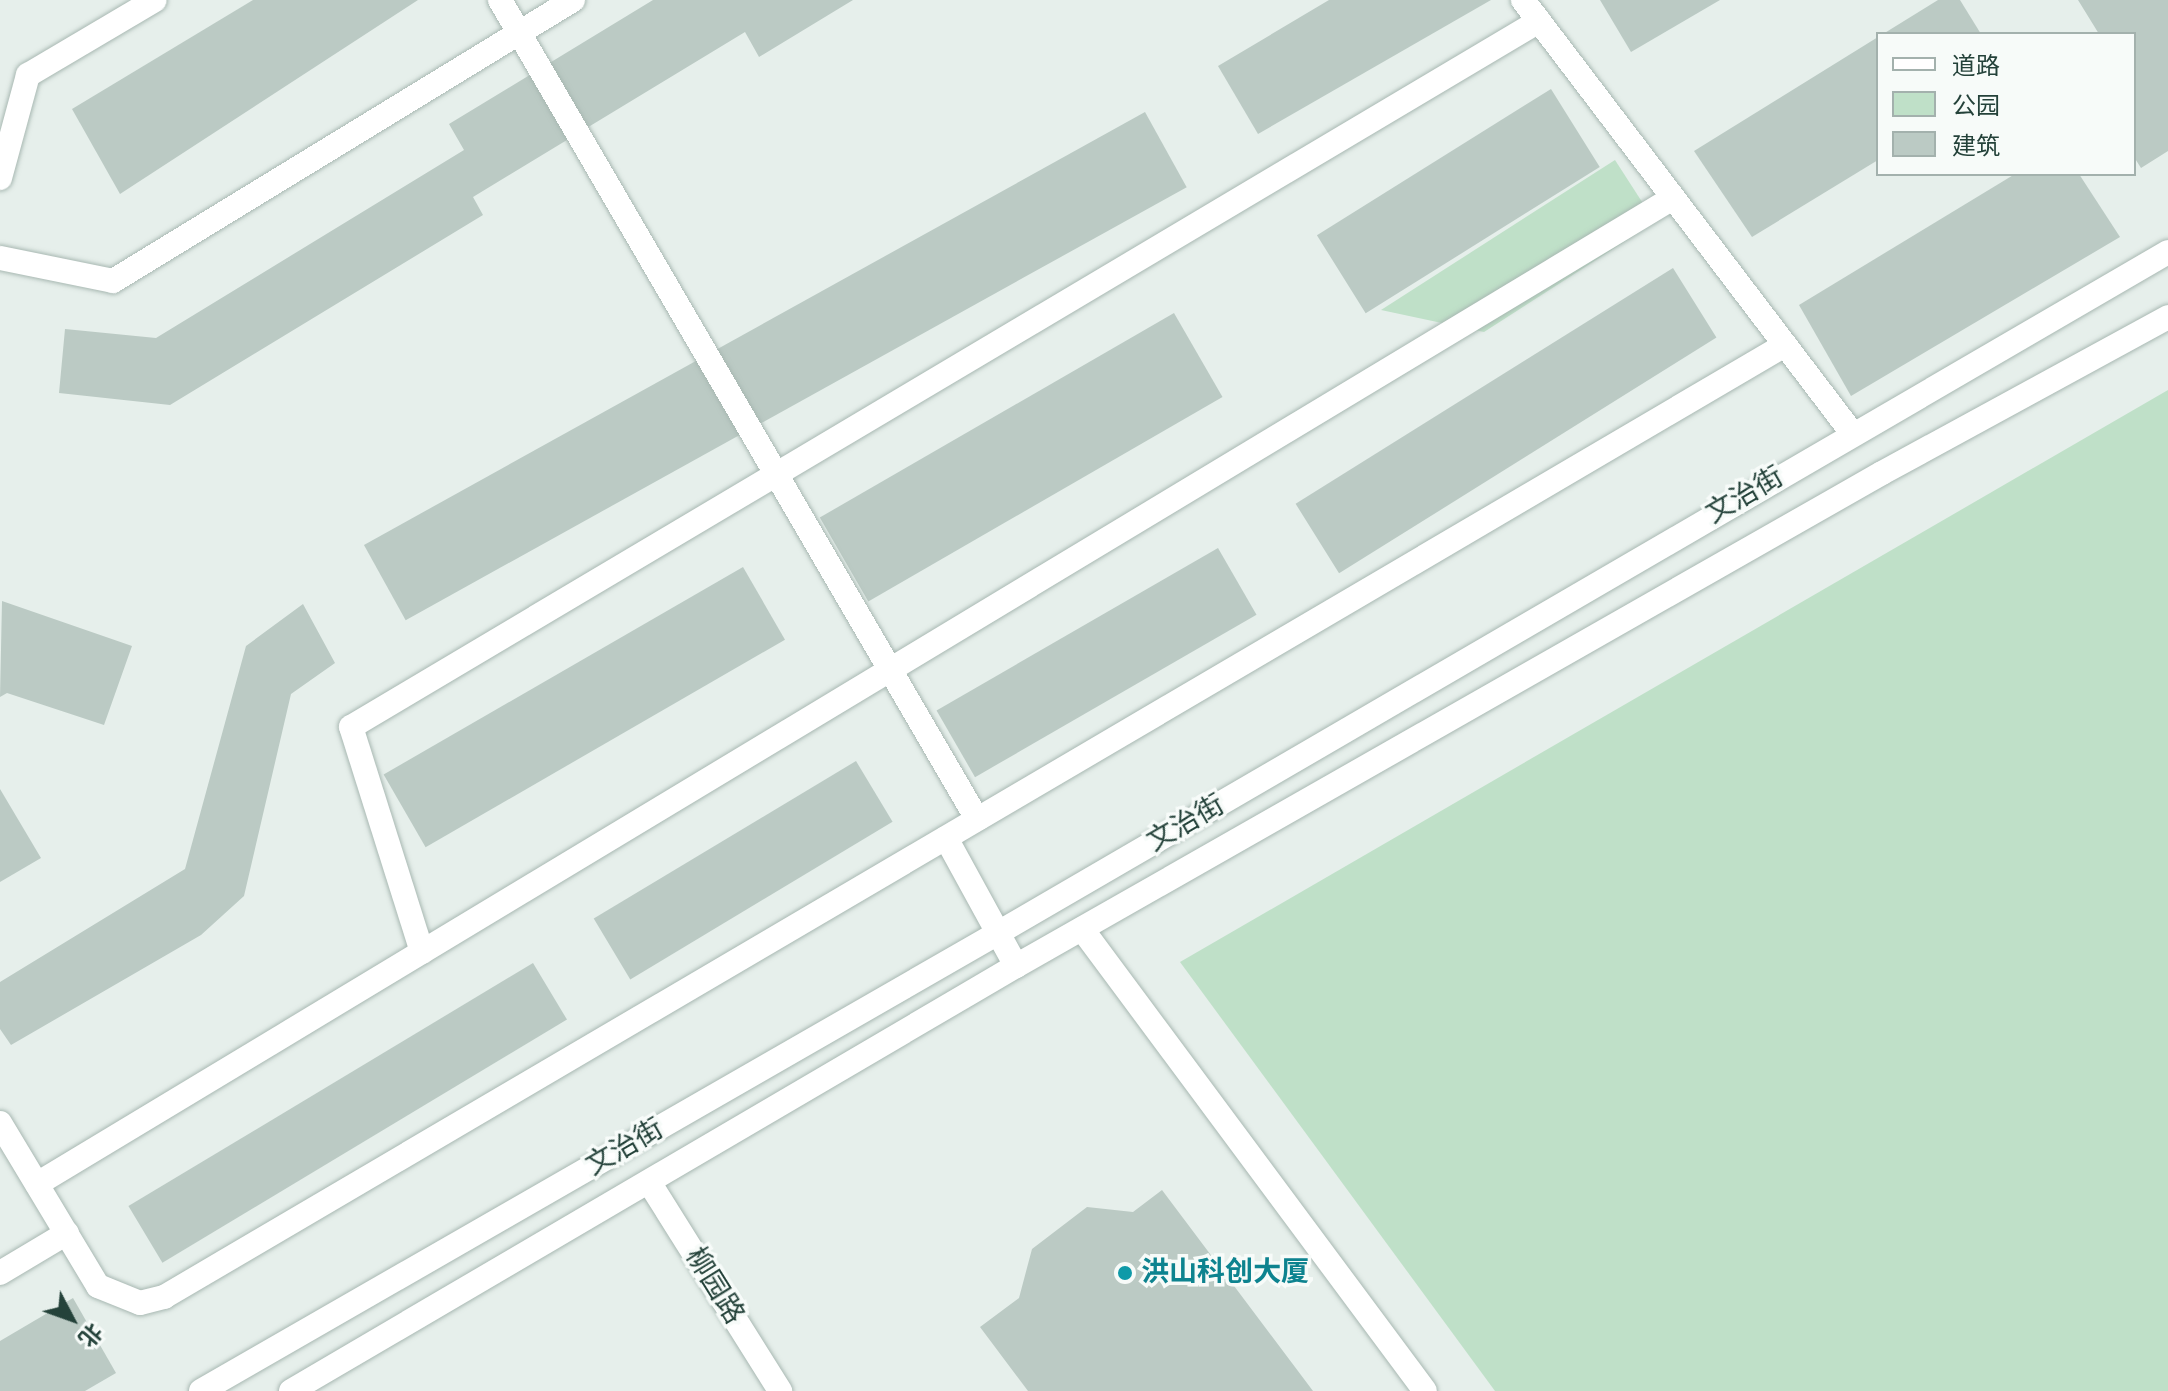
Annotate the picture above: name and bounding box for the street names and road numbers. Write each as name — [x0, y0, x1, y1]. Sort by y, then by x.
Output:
street label: 文治街 — [1700, 460, 1790, 532]
street label: 文治街 — [1141, 788, 1231, 860]
street label: 文治街 — [580, 1112, 670, 1184]
street label: 柳园路 — [677, 1241, 751, 1331]

